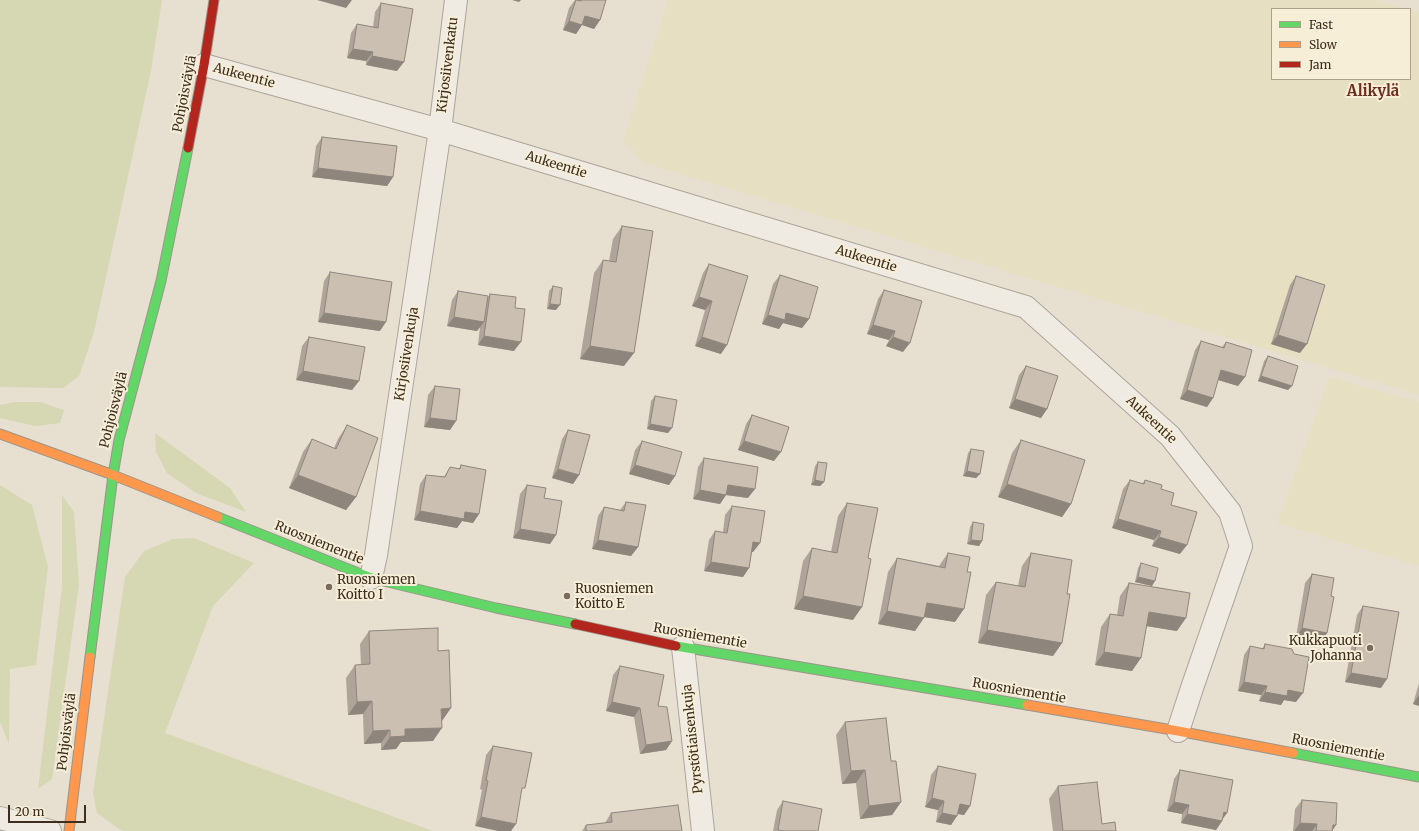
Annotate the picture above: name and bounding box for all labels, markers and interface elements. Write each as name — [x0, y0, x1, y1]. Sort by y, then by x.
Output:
legend — [1271, 8, 1411, 80]
street label: Kirjosiivenkatu — [434, 16, 462, 114]
text: Fast — [1309, 17, 1333, 32]
text: Slow — [1309, 37, 1337, 52]
street label: Pohjoisväylä — [170, 54, 200, 134]
text: Jam — [1309, 57, 1331, 72]
street label: Aukeentie — [211, 60, 277, 92]
district label: Alikylä — [1347, 83, 1399, 101]
street label: Aukeentie — [523, 148, 589, 182]
street label: Aukeentie — [833, 242, 899, 276]
street label: Kirjosiivenkuja — [392, 306, 422, 402]
street label: Pohjoisväylä — [97, 370, 131, 450]
street label: Aukeentie — [1123, 393, 1179, 447]
street label: Ruosniementie — [272, 518, 366, 568]
place label: Ruosniemen Koitto I — [337, 572, 416, 603]
place label: Ruosniemen Koitto E — [575, 581, 654, 612]
marker: Ruosniemen Koitto I — [324, 582, 334, 592]
marker: Ruosniemen Koitto E — [562, 591, 572, 601]
street label: Ruosniementie — [652, 620, 748, 652]
place label: Kukkapuoti Johanna — [1289, 633, 1362, 664]
marker: Kukkapuoti Johanna — [1365, 643, 1375, 653]
street label: Ruosniementie — [971, 675, 1067, 707]
street label: Pyrstötiaisenkuja — [679, 683, 707, 795]
street label: Pohjoisväylä — [54, 692, 80, 772]
street label: Ruosniementie — [1290, 731, 1386, 765]
scale bar — [10, 797, 88, 823]
text: 20 m — [15, 804, 44, 819]

